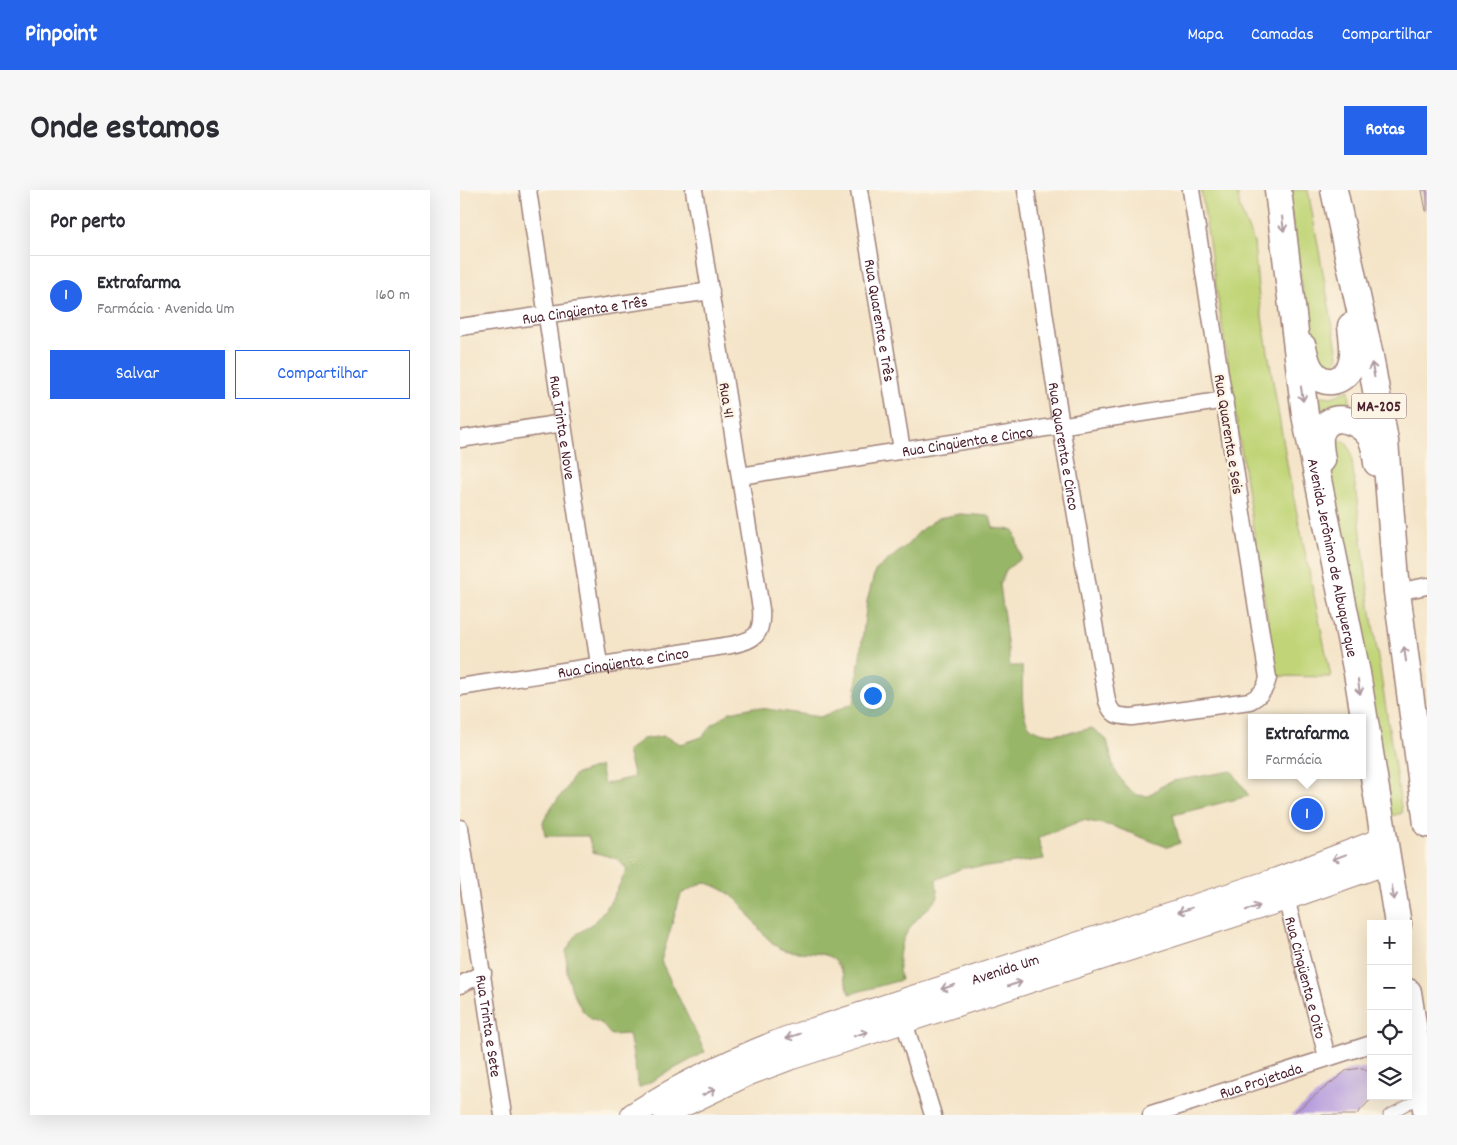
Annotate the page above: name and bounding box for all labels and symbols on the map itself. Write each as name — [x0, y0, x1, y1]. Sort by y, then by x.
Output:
one-way arrow — [1278, 216, 1288, 232]
street label: Rua Quarenta e Três — [857, 258, 900, 384]
street label: Rua Cinqüenta e Três — [521, 291, 650, 332]
one-way arrow — [1368, 362, 1377, 378]
street label: Rua Quarenta e Seis — [1207, 373, 1248, 496]
street label: Rua Trinta e Nove — [542, 374, 580, 481]
street label: Rua 41 — [711, 381, 740, 420]
street label: Rua Quarenta e Cinco — [1041, 381, 1084, 512]
one-way arrow — [1297, 386, 1307, 402]
road number: MA-205 — [1352, 394, 1406, 418]
street label: Rua Cinqüenta e Cinco — [901, 421, 1035, 464]
street label: Avenida Jerônimo de Albuquerque — [1300, 457, 1363, 659]
street label: Rua Cinqüenta e Cinco — [556, 643, 691, 686]
one-way arrow — [1400, 646, 1410, 662]
one-way arrow — [1355, 679, 1365, 695]
your location — [860, 683, 886, 709]
pin: 1 — [1291, 795, 1323, 833]
one-way arrow — [1332, 853, 1347, 862]
one-way arrow — [1388, 885, 1398, 901]
one-way arrow — [1245, 903, 1261, 913]
one-way arrow — [1178, 906, 1194, 915]
street label: Rua Cinqüenta e Oito — [1277, 914, 1331, 1042]
street label: Avenida Um — [969, 949, 1042, 992]
street label: Rua Trinta e Sete — [468, 973, 506, 1079]
one-way arrow — [1007, 979, 1023, 989]
one-way arrow — [940, 983, 956, 992]
one-way arrow — [852, 1029, 868, 1038]
one-way arrow — [785, 1032, 801, 1042]
street label: Rua Projetada — [1217, 1058, 1306, 1106]
one-way arrow — [701, 1087, 716, 1097]

